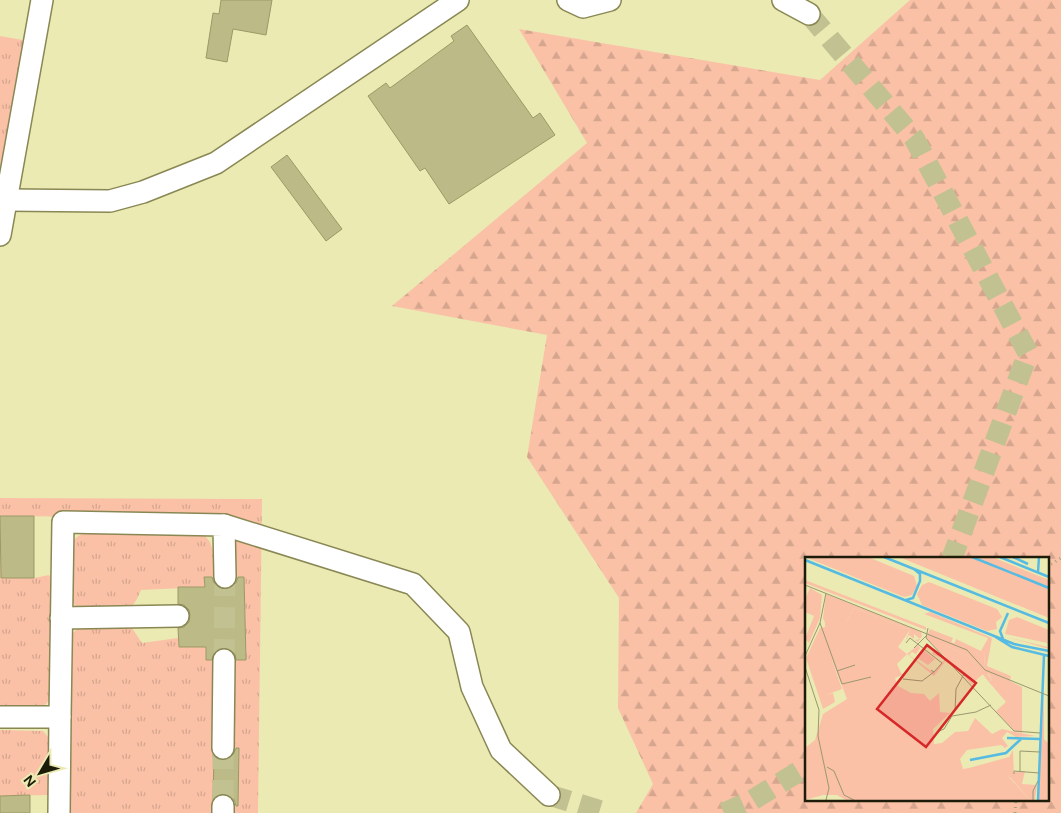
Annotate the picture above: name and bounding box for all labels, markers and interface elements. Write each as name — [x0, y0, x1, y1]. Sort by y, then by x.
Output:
inset map — [805, 557, 1048, 800]
north arrow — [15, 748, 65, 798]
text: N — [20, 771, 40, 791]

